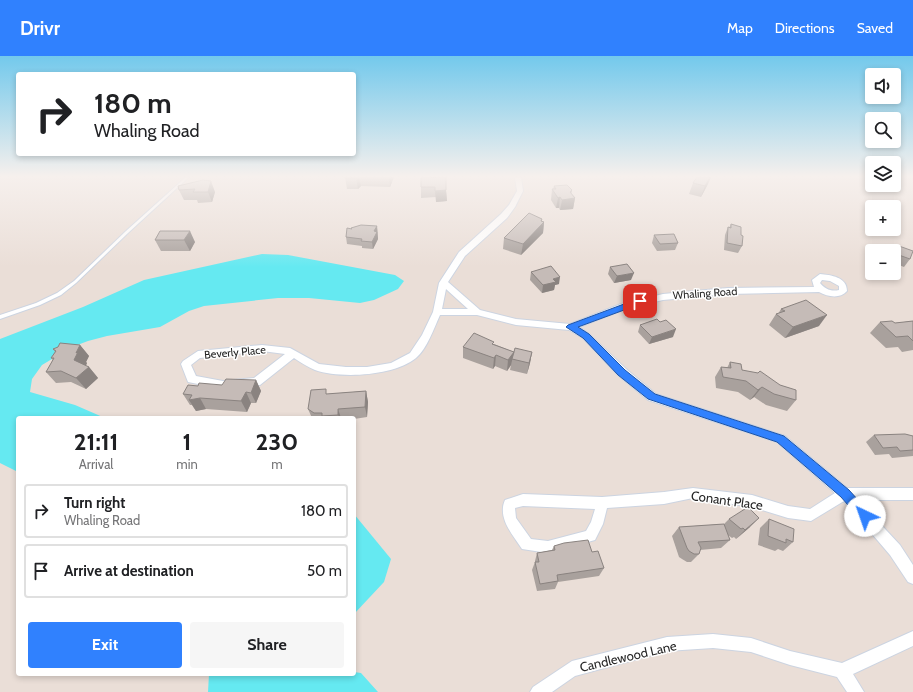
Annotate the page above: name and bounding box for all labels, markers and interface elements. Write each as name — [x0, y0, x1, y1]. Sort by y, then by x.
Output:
text: Drivr — [20, 17, 60, 40]
text: Map — [727, 19, 753, 37]
text: Directions — [775, 19, 835, 37]
text: Saved — [857, 19, 893, 37]
map controls — [865, 68, 901, 280]
button: sound — [865, 68, 901, 104]
text: 180 m — [94, 86, 172, 120]
icon: right — [28, 88, 80, 140]
button: search — [865, 112, 901, 148]
text: Whaling Road — [94, 120, 200, 142]
button: layers — [865, 156, 901, 192]
button: + — [865, 200, 901, 236]
button: − — [865, 244, 901, 280]
pin — [623, 284, 657, 318]
street label: Whaling Road — [672, 284, 738, 302]
icon: arrive — [629, 290, 651, 312]
street label: Beverly Place — [204, 342, 267, 362]
text: 21:11 — [74, 427, 118, 456]
text: 1 — [183, 427, 191, 456]
text: 230 — [256, 427, 298, 456]
text: Arrival — [79, 456, 113, 472]
text: min — [176, 456, 198, 472]
text: m — [271, 456, 283, 472]
street label: Conant Place — [690, 487, 764, 513]
text: Turn right — [64, 494, 125, 512]
position arrow — [844, 495, 886, 537]
icon: right — [30, 500, 52, 522]
text: 180 m — [301, 502, 342, 520]
text: Whaling Road — [64, 512, 140, 528]
icon: arrive — [30, 560, 52, 582]
text: Arrive at destination — [64, 562, 194, 580]
text: 50 m — [307, 562, 342, 580]
button: Exit — [28, 622, 182, 668]
button: Share — [190, 622, 344, 668]
street label: Candlewood Lane — [578, 637, 678, 675]

